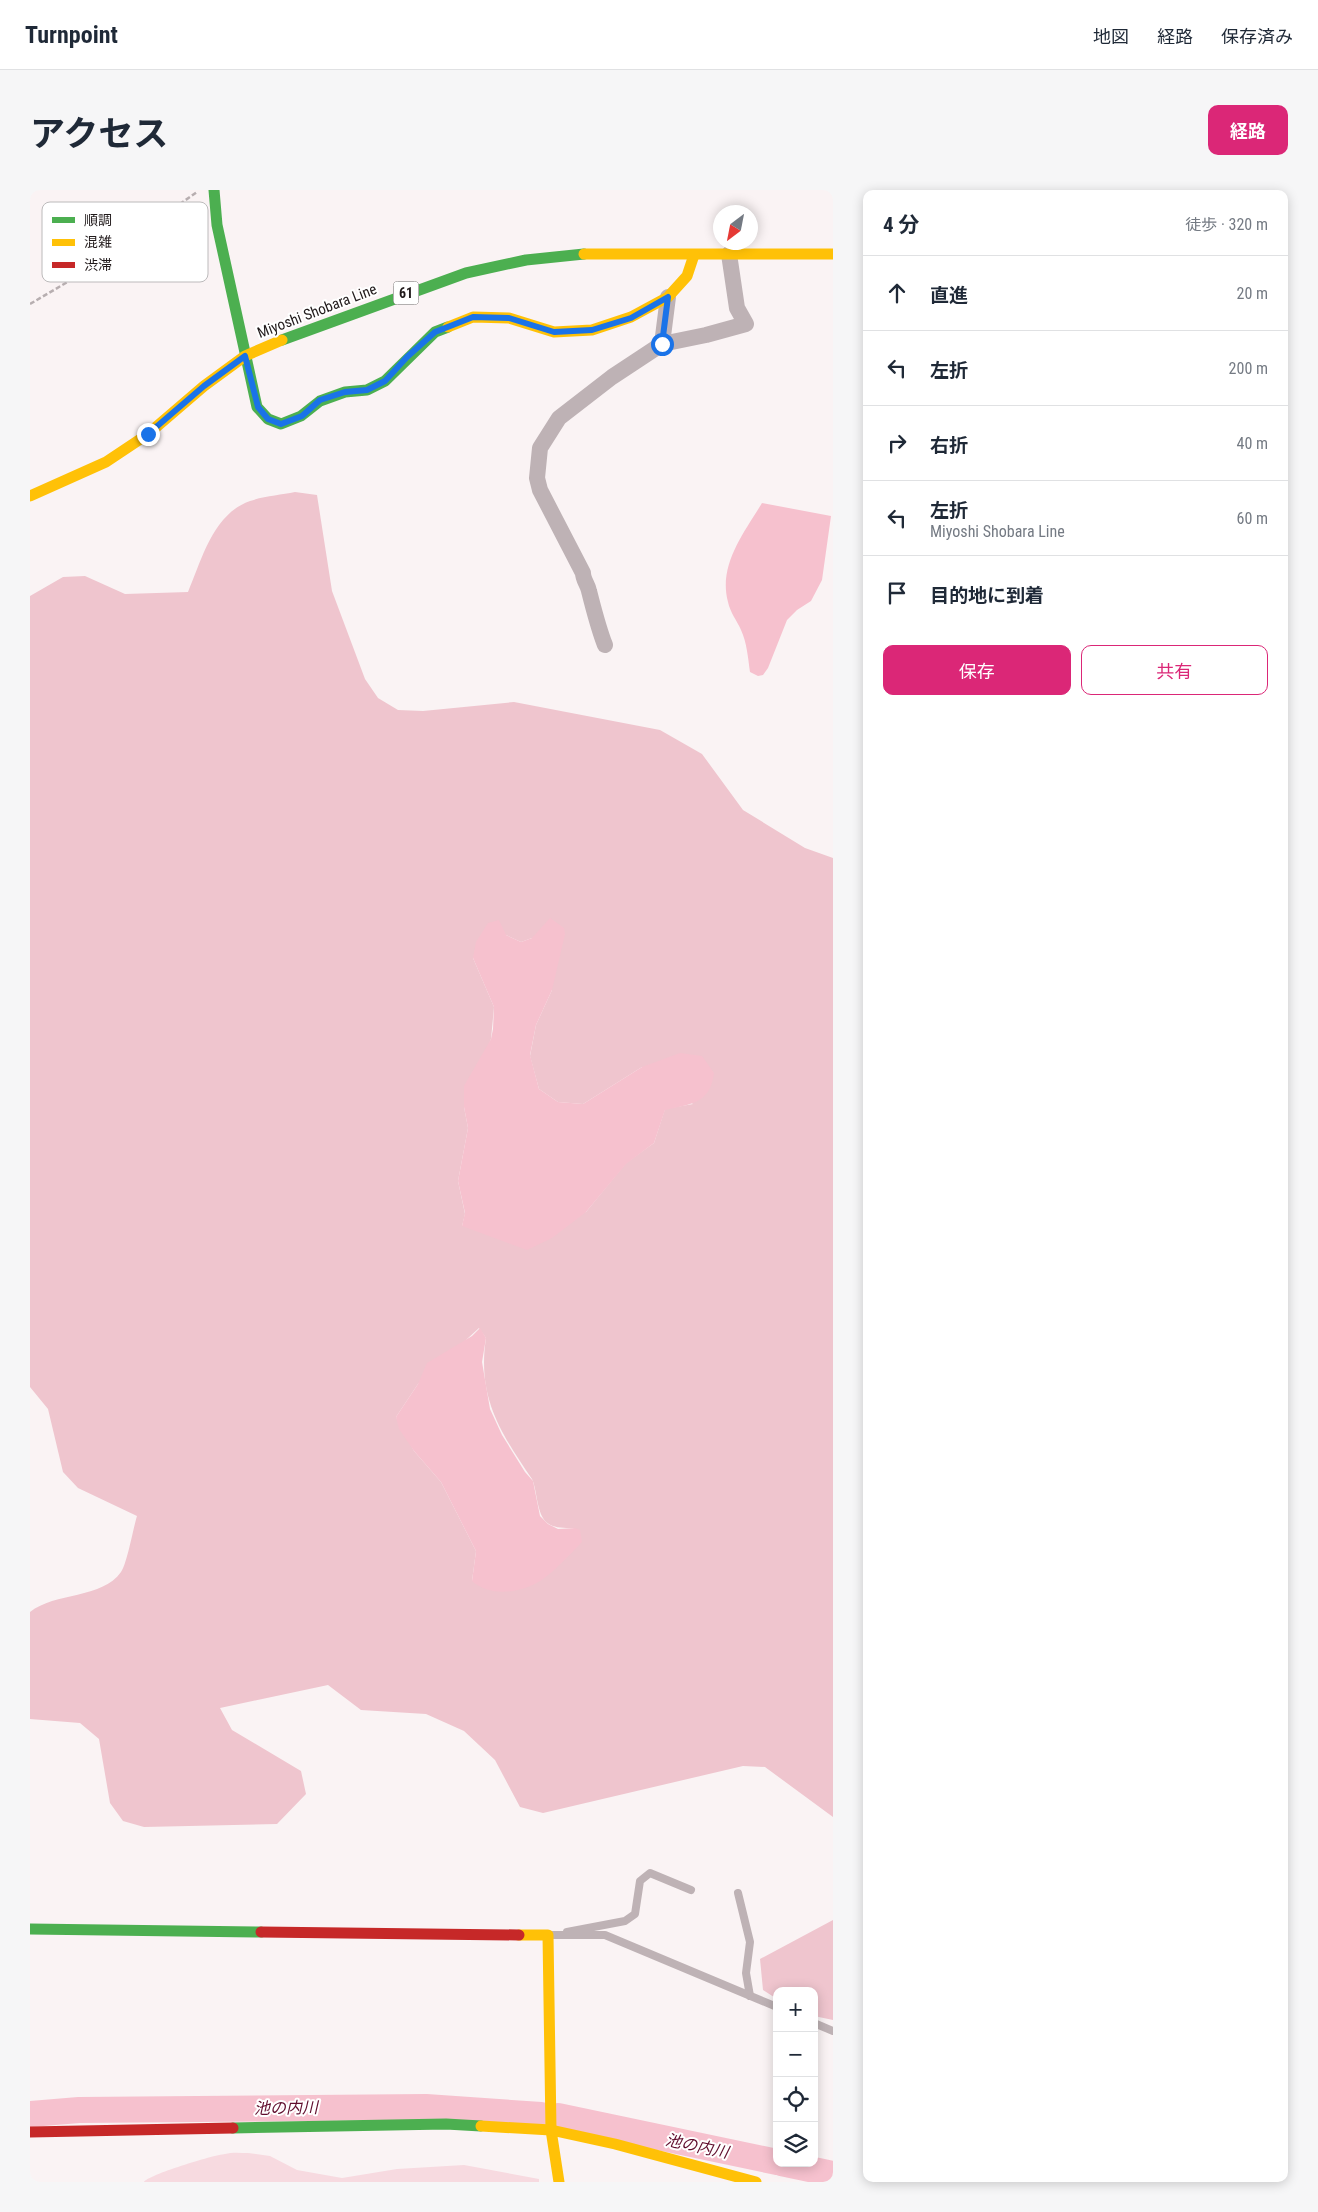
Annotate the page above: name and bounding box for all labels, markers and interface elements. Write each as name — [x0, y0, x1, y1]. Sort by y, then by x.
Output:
text: Turnpoint — [25, 21, 118, 49]
text: 地図 — [1093, 26, 1129, 47]
text: 経路 — [1157, 26, 1193, 47]
text: 保存済み — [1221, 26, 1293, 47]
button: 経路 — [1208, 105, 1288, 155]
text: アクセス — [30, 114, 168, 155]
legend — [42, 202, 208, 282]
north arrow — [713, 205, 758, 250]
text: 順調 — [84, 212, 112, 228]
text: 4 分 — [883, 213, 919, 237]
text: 徒歩 · 320 m — [1185, 215, 1268, 234]
text: 混雑 — [84, 234, 112, 250]
text: 渋滞 — [84, 257, 112, 273]
icon: ahead — [883, 279, 911, 307]
street label: Miyoshi Shobara Line — [255, 280, 379, 342]
road number: 61 — [394, 282, 418, 305]
text: 直進 — [930, 284, 968, 307]
text: 20 m — [1236, 284, 1268, 303]
route start — [651, 333, 674, 356]
icon: left — [883, 354, 911, 382]
text: 左折 — [930, 359, 968, 382]
text: 200 m — [1229, 359, 1268, 378]
route end — [137, 423, 160, 446]
icon: right — [883, 429, 911, 457]
text: 右折 — [930, 434, 968, 457]
text: 40 m — [1236, 434, 1268, 453]
text: 左折 — [930, 499, 968, 522]
icon: left — [883, 504, 911, 532]
text: 60 m — [1236, 509, 1268, 528]
text: Miyoshi Shobara Line — [930, 522, 1065, 541]
icon: arrive — [883, 579, 911, 607]
text: 目的地に到着 — [930, 584, 1044, 607]
button: 保存 — [883, 645, 1071, 695]
button: 共有 — [1081, 645, 1268, 695]
map controls — [773, 1987, 818, 2167]
button: + — [773, 1987, 818, 2032]
button: − — [773, 2032, 818, 2077]
button: locate — [773, 2077, 818, 2122]
water label: 池の内川 — [254, 2098, 320, 2118]
button: layers — [773, 2122, 818, 2167]
water label: 池の内川 — [664, 2130, 732, 2162]

